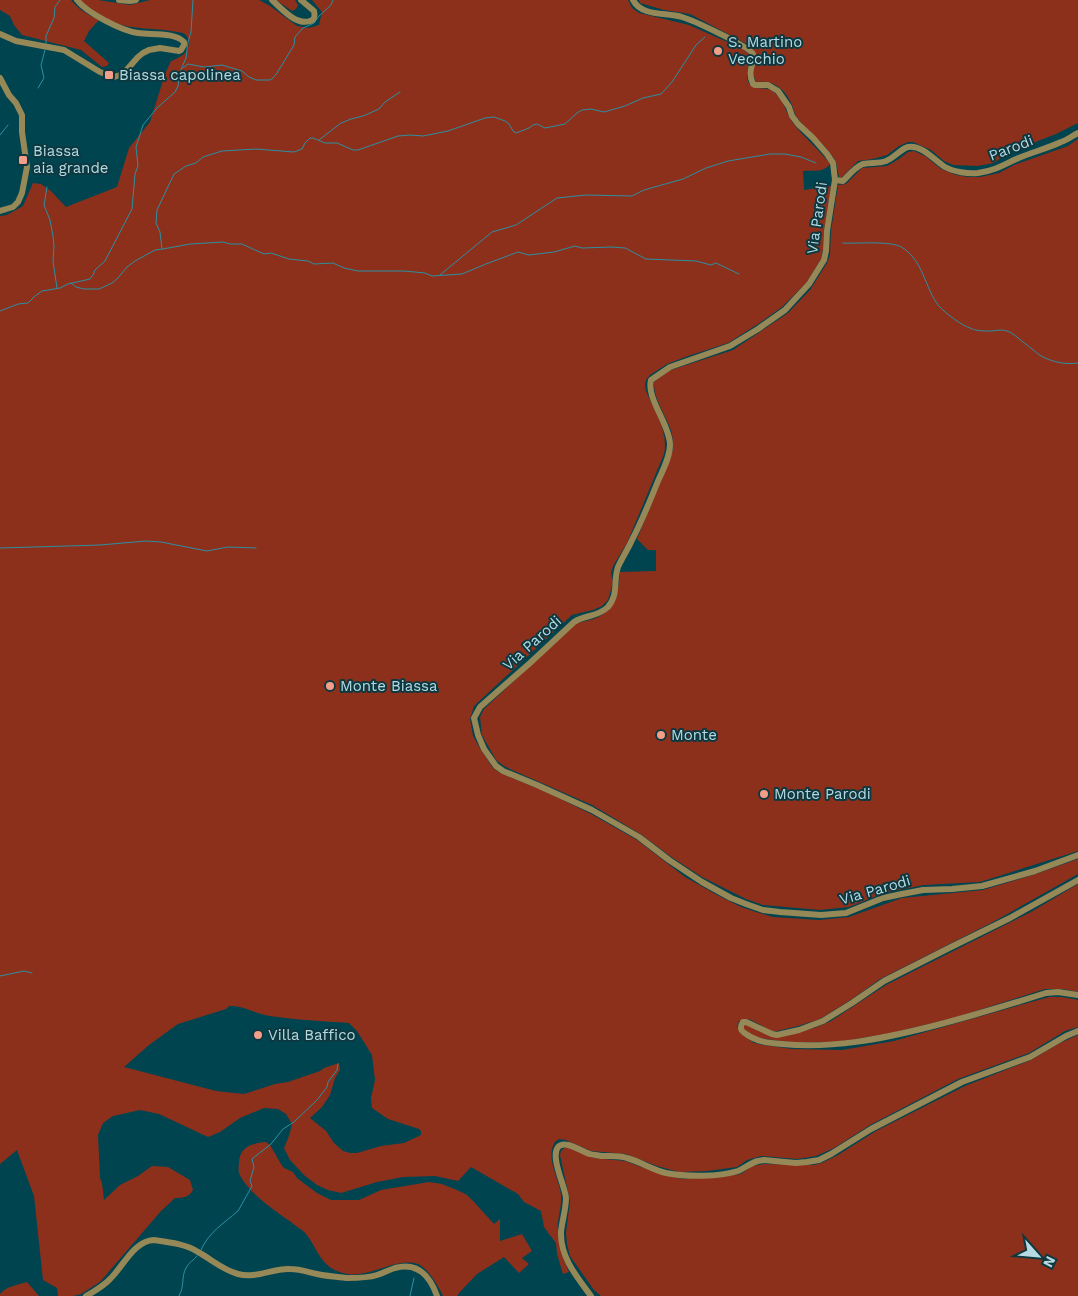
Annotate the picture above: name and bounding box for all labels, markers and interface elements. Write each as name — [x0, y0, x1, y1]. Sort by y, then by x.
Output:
place label: S. Martino Vecchio — [728, 33, 802, 68]
marker: S. Martino Vecchio — [712, 45, 724, 57]
place label: Biassa capolinea — [119, 66, 241, 84]
marker: Biassa capolinea — [103, 69, 115, 81]
street label: Parodi — [986, 131, 1036, 165]
place label: Biassa aia grande — [33, 142, 108, 177]
marker: Biassa aia grande — [17, 154, 29, 166]
street label: Via Parodi — [803, 181, 831, 255]
street label: Via Parodi — [499, 612, 565, 674]
place label: Monte Biassa — [340, 677, 438, 695]
marker: Monte Biassa — [324, 680, 336, 692]
place label: Monte — [671, 726, 717, 744]
marker: Monte — [655, 729, 667, 741]
place label: Monte Parodi — [774, 785, 871, 803]
marker: Monte Parodi — [758, 788, 770, 800]
street label: Via Parodi — [837, 871, 913, 909]
place label: Villa Baffico — [268, 1026, 356, 1044]
marker: Villa Baffico — [252, 1029, 264, 1041]
north arrow — [1013, 1231, 1063, 1281]
text: N — [1040, 1254, 1059, 1270]

